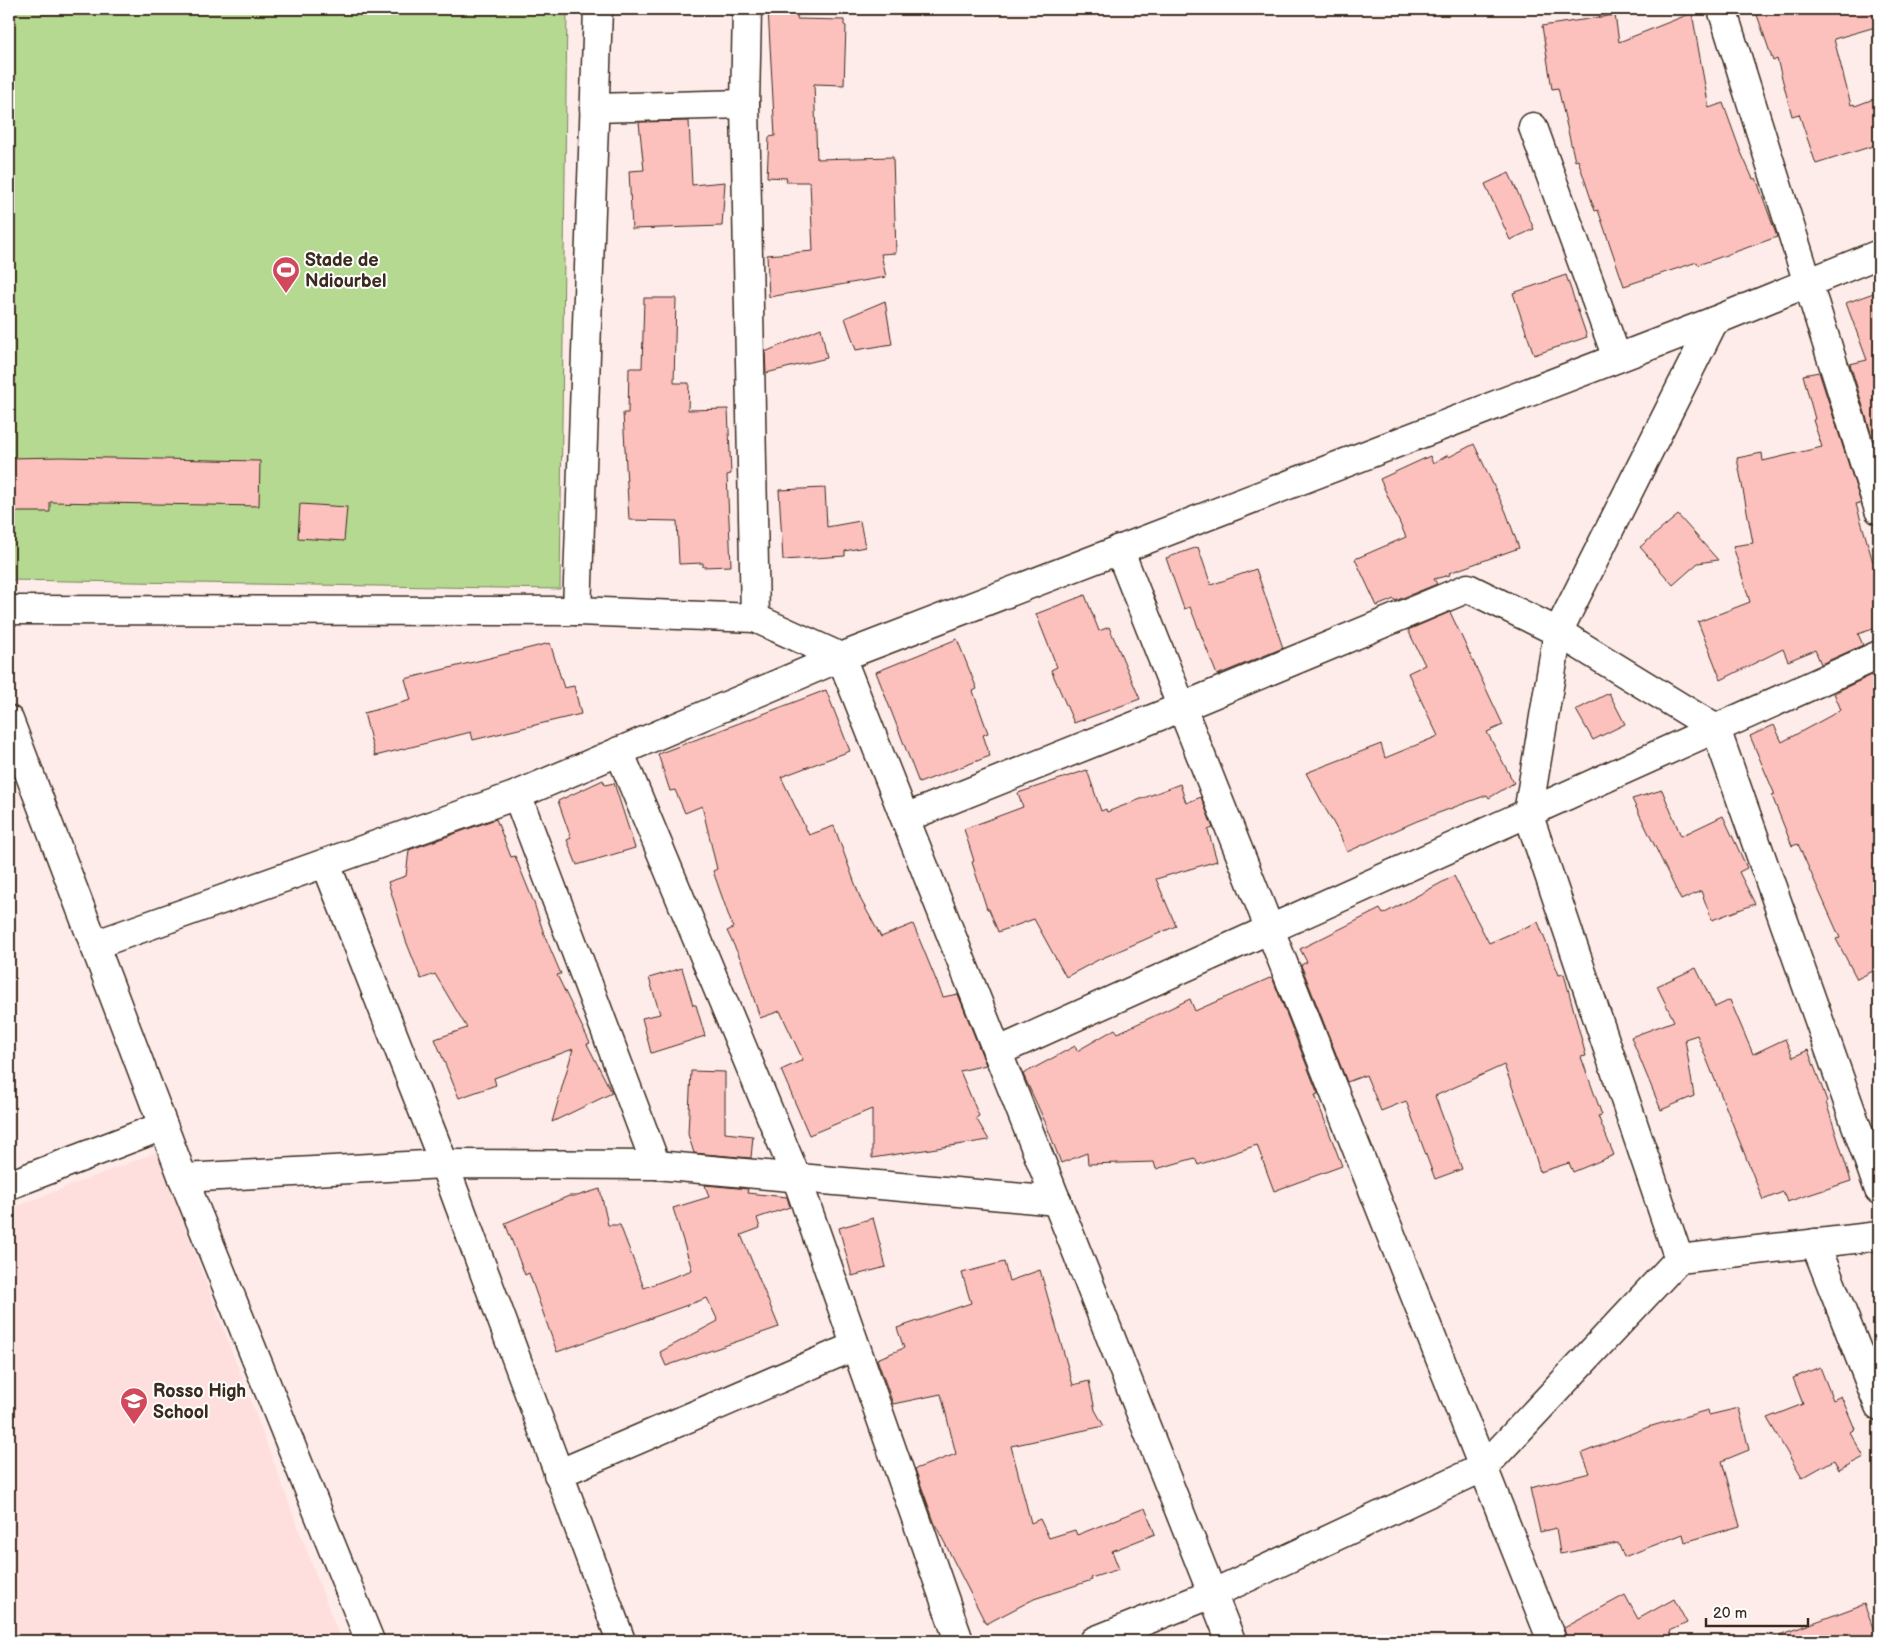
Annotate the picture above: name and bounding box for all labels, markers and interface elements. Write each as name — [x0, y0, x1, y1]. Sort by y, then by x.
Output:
place label: Stade de Ndiourbel — [305, 250, 386, 292]
sports icon: Stade de Ndiourbel — [271, 255, 301, 294]
place label: Rosso High School — [153, 1381, 246, 1423]
school or university icon: Rosso High School — [119, 1386, 149, 1425]
scale bar — [1706, 1595, 1808, 1627]
text: 20 m — [1713, 1604, 1747, 1623]

